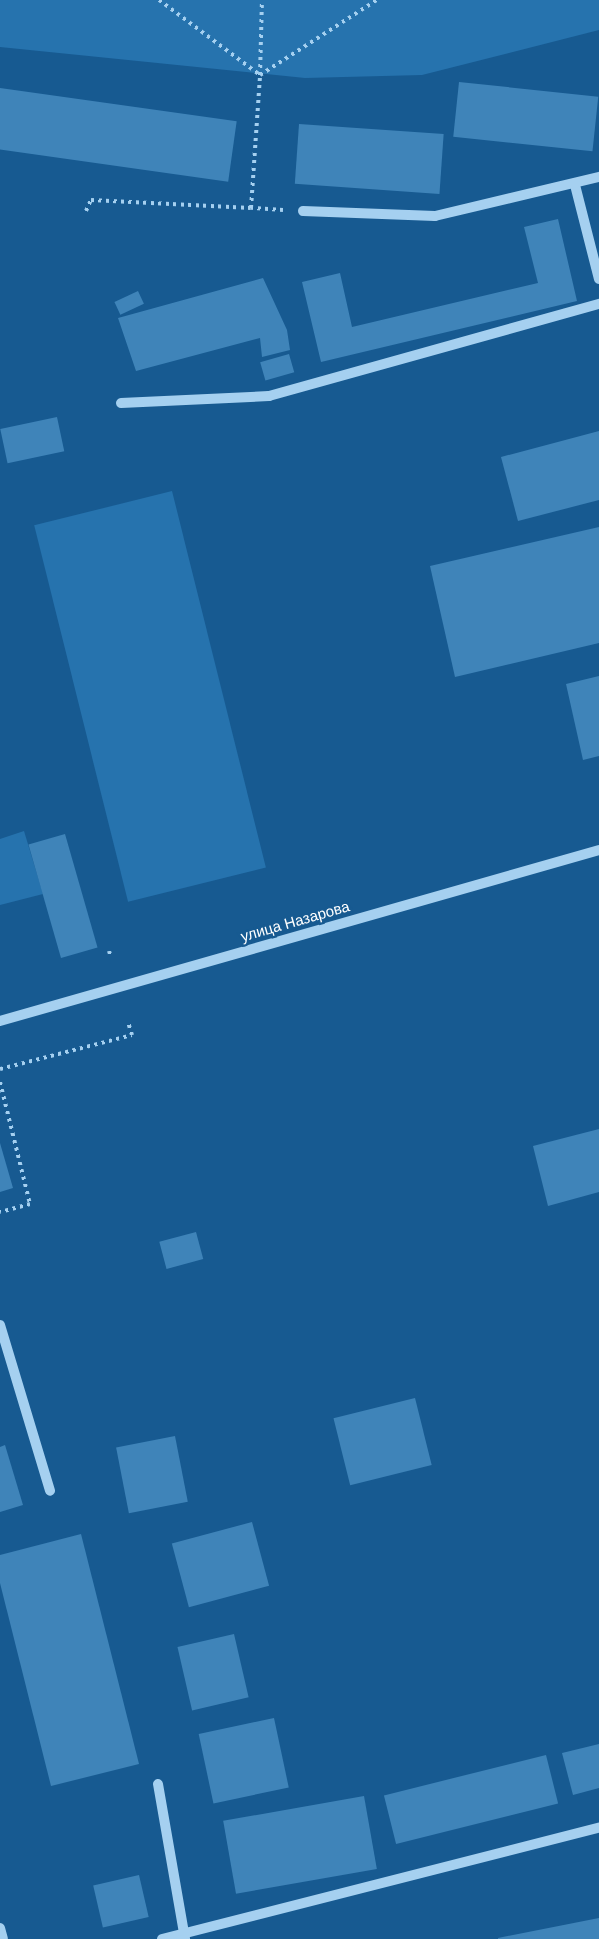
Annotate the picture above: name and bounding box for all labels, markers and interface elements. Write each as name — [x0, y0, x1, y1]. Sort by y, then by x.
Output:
street label: улица Назарова — [238, 897, 352, 945]

